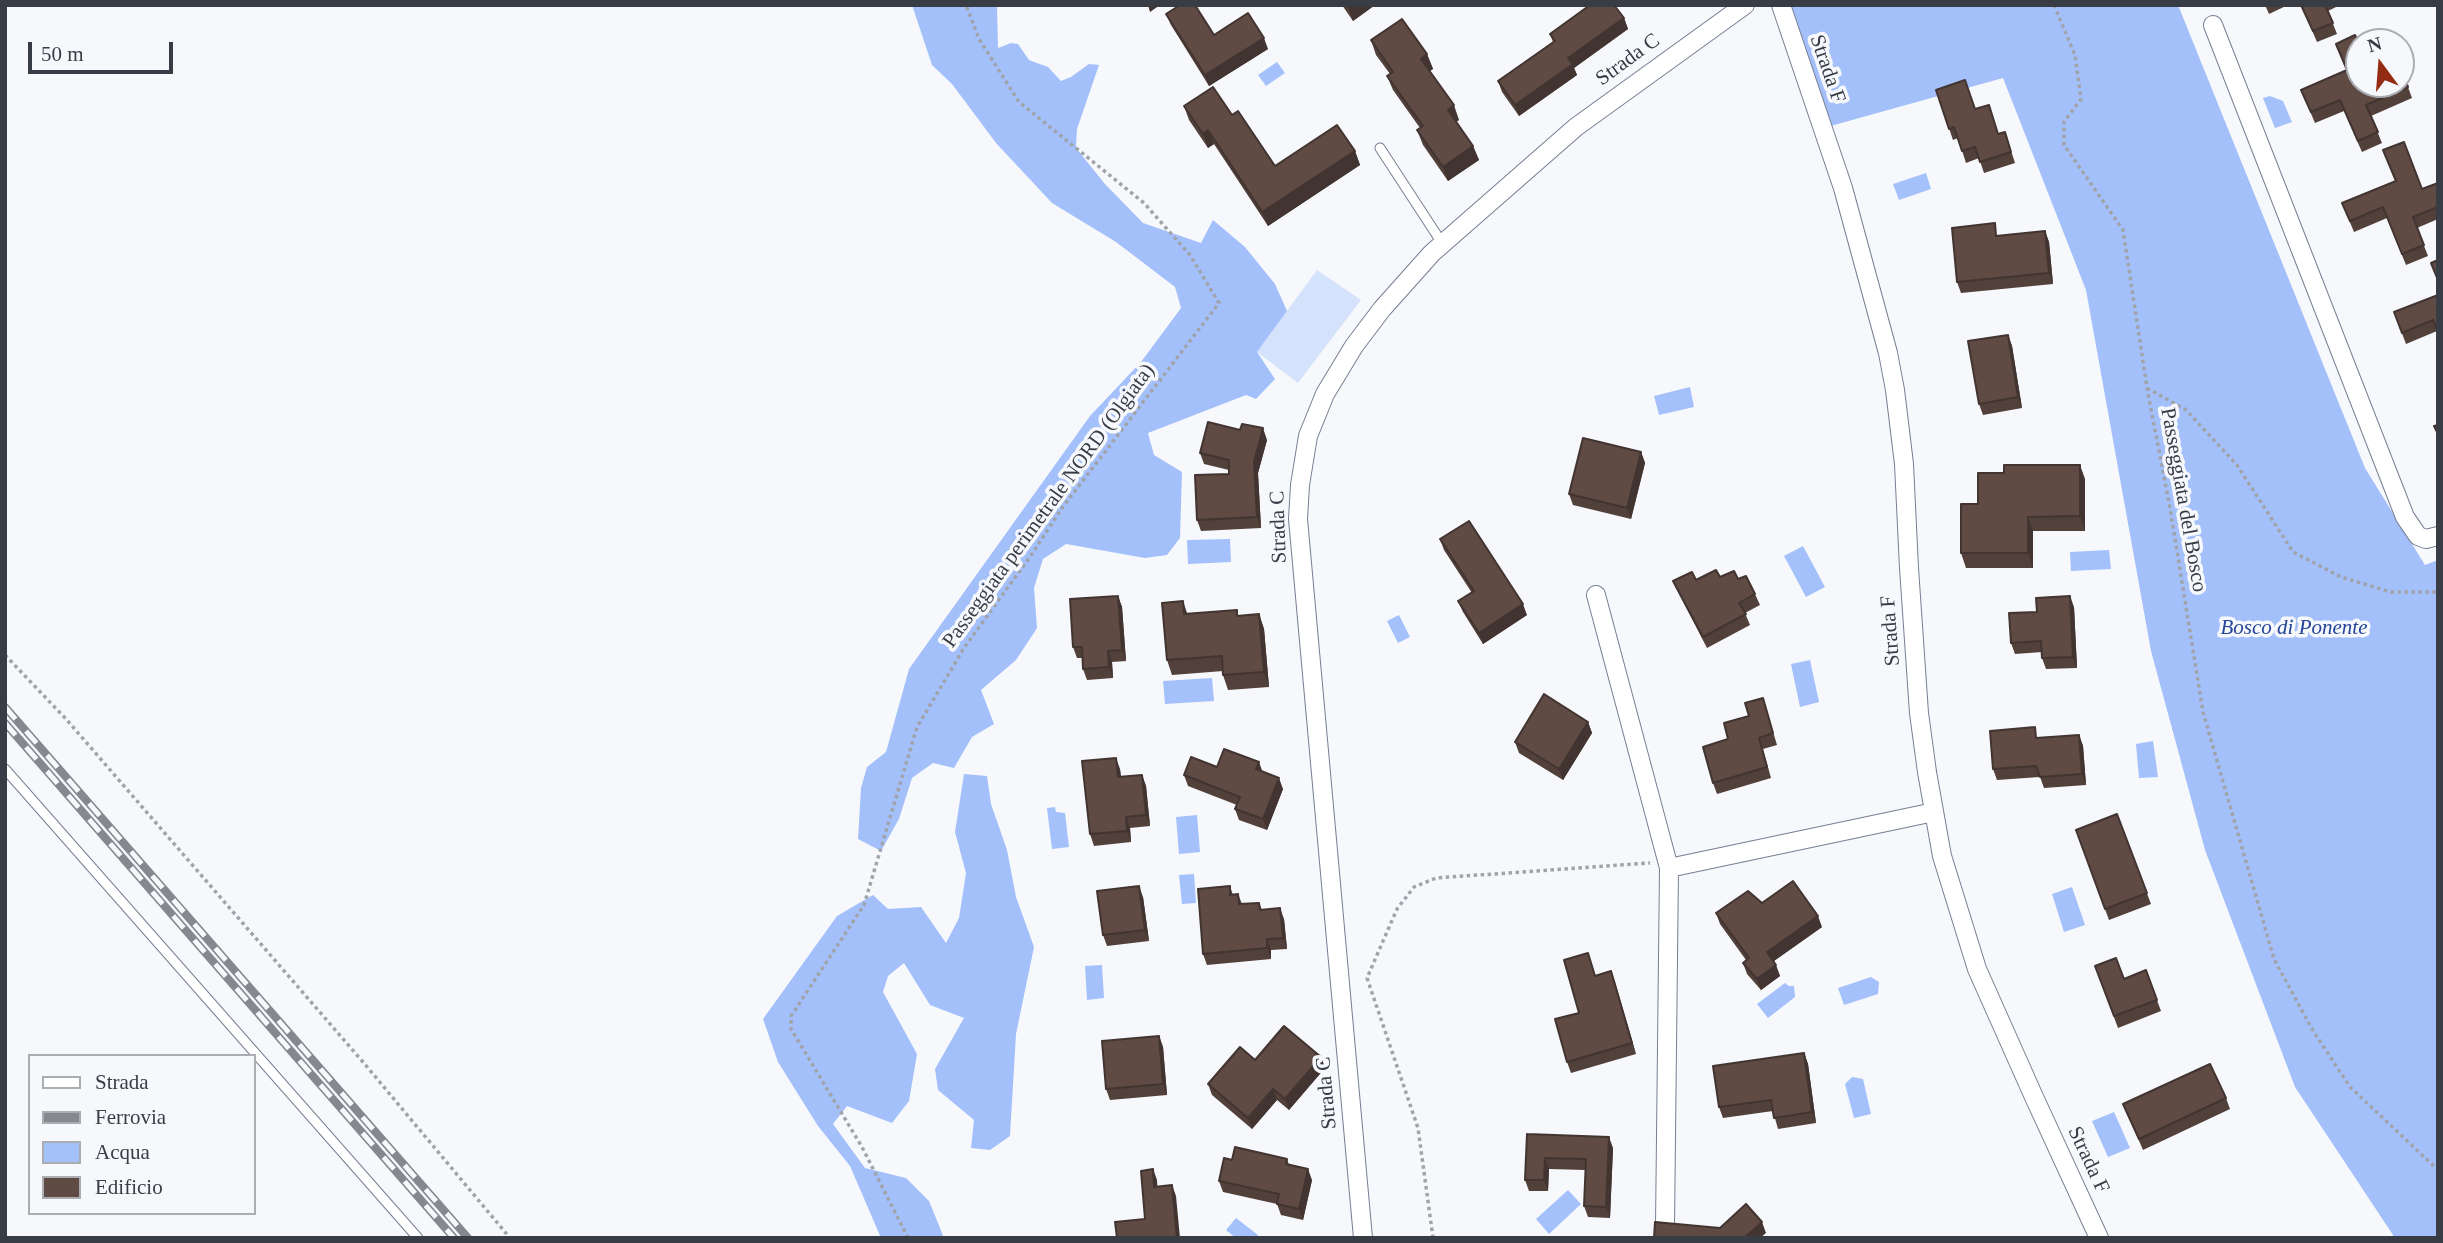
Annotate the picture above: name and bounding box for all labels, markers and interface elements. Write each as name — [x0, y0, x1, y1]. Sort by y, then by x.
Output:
scale bar — [32, 28, 177, 72]
street label: Strada C — [1591, 28, 1665, 92]
north arrow — [2345, 28, 2415, 98]
street label: Strada F — [1804, 32, 1850, 106]
text: N — [2365, 32, 2384, 56]
text: 50 m — [41, 42, 84, 66]
street label: Passeggiata perimetrale NORD (Olgiata) — [938, 359, 1160, 653]
street label: Passeggiata del Bosco — [2154, 406, 2212, 594]
street label: Strada C — [1265, 490, 1293, 564]
street label: Strada F — [1876, 595, 1906, 667]
park label: Bosco di Ponente — [2221, 615, 2367, 641]
legend — [28, 1054, 256, 1215]
street label: Strada C — [1311, 1056, 1343, 1130]
text: Strada — [95, 1070, 149, 1094]
text: Ferrovia — [95, 1105, 166, 1129]
street label: Strada F — [2062, 1123, 2114, 1197]
text: Acqua — [95, 1140, 150, 1164]
text: Edificio — [95, 1175, 163, 1199]

